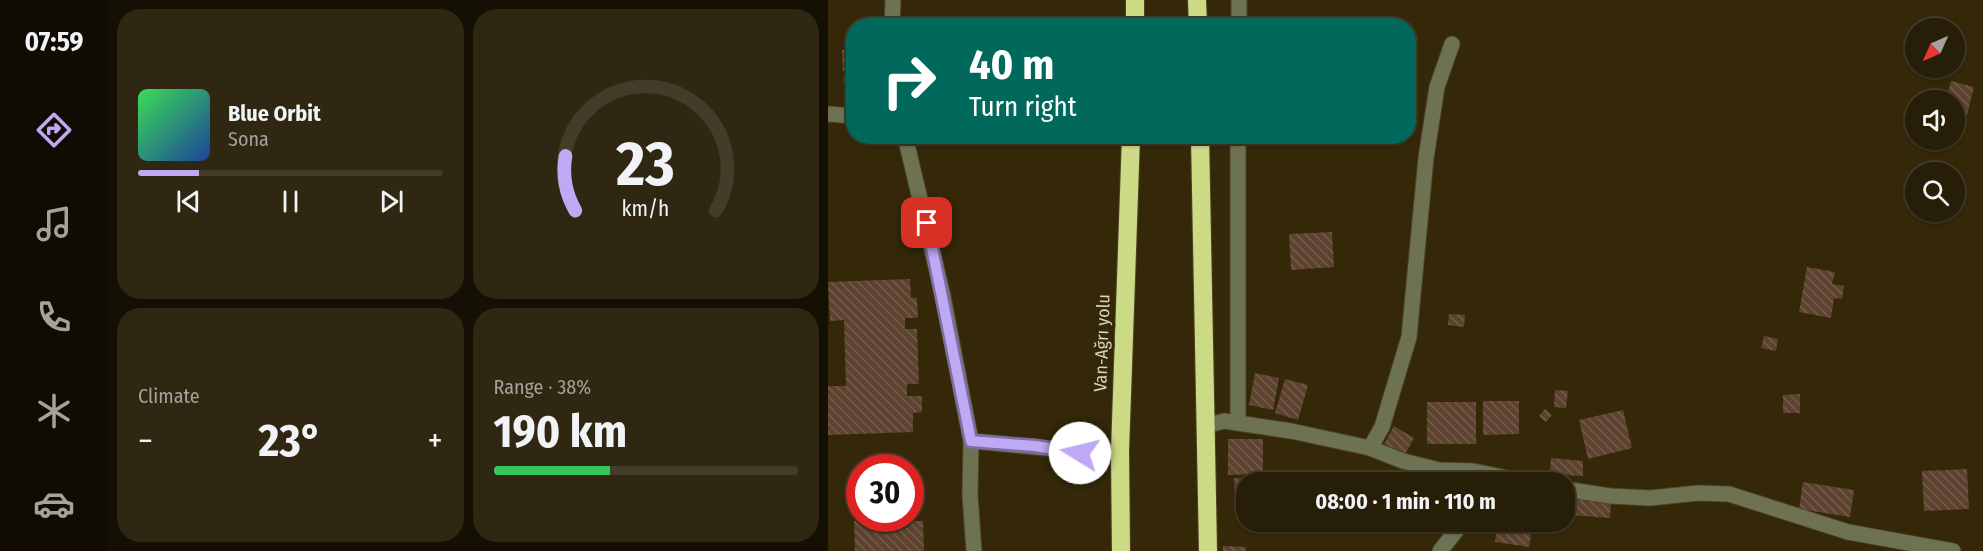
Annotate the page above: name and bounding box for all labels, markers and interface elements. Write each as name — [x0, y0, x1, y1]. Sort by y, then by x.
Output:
north arrow — [1905, 18, 1965, 78]
map controls — [1905, 18, 1965, 222]
text: 07:59 — [25, 26, 83, 58]
text: 40 m — [969, 40, 1054, 90]
icon: right — [870, 42, 948, 120]
button: sound — [1905, 90, 1965, 150]
text: Turn right — [969, 91, 1077, 123]
text: Blue Orbit — [228, 100, 321, 127]
icon: directions — [33, 109, 75, 151]
text: Sona — [228, 127, 269, 151]
text: 23 — [616, 127, 675, 202]
button: search — [1905, 162, 1965, 222]
icon: previous — [172, 185, 205, 218]
icon: pause — [274, 185, 307, 218]
icon: next — [375, 185, 408, 218]
text: km/h — [622, 196, 670, 222]
pin — [901, 197, 952, 248]
icon: music — [33, 203, 75, 245]
icon: arrive — [910, 206, 943, 239]
street label: Van-Ağrı yolu — [1089, 294, 1115, 392]
icon: phone — [33, 296, 75, 338]
text: Range · 38% — [494, 375, 591, 399]
text: Climate — [138, 384, 200, 408]
icon: climate — [33, 390, 75, 432]
text: 190 km — [494, 405, 627, 459]
text: 23° — [259, 414, 322, 468]
text: − — [138, 421, 153, 461]
text: + — [427, 421, 442, 461]
position arrow — [1048, 421, 1112, 485]
speed limit sign: 30 — [846, 454, 924, 532]
icon: car — [33, 483, 75, 525]
text: 08:00 · 1 min · 110 m — [1315, 488, 1496, 515]

